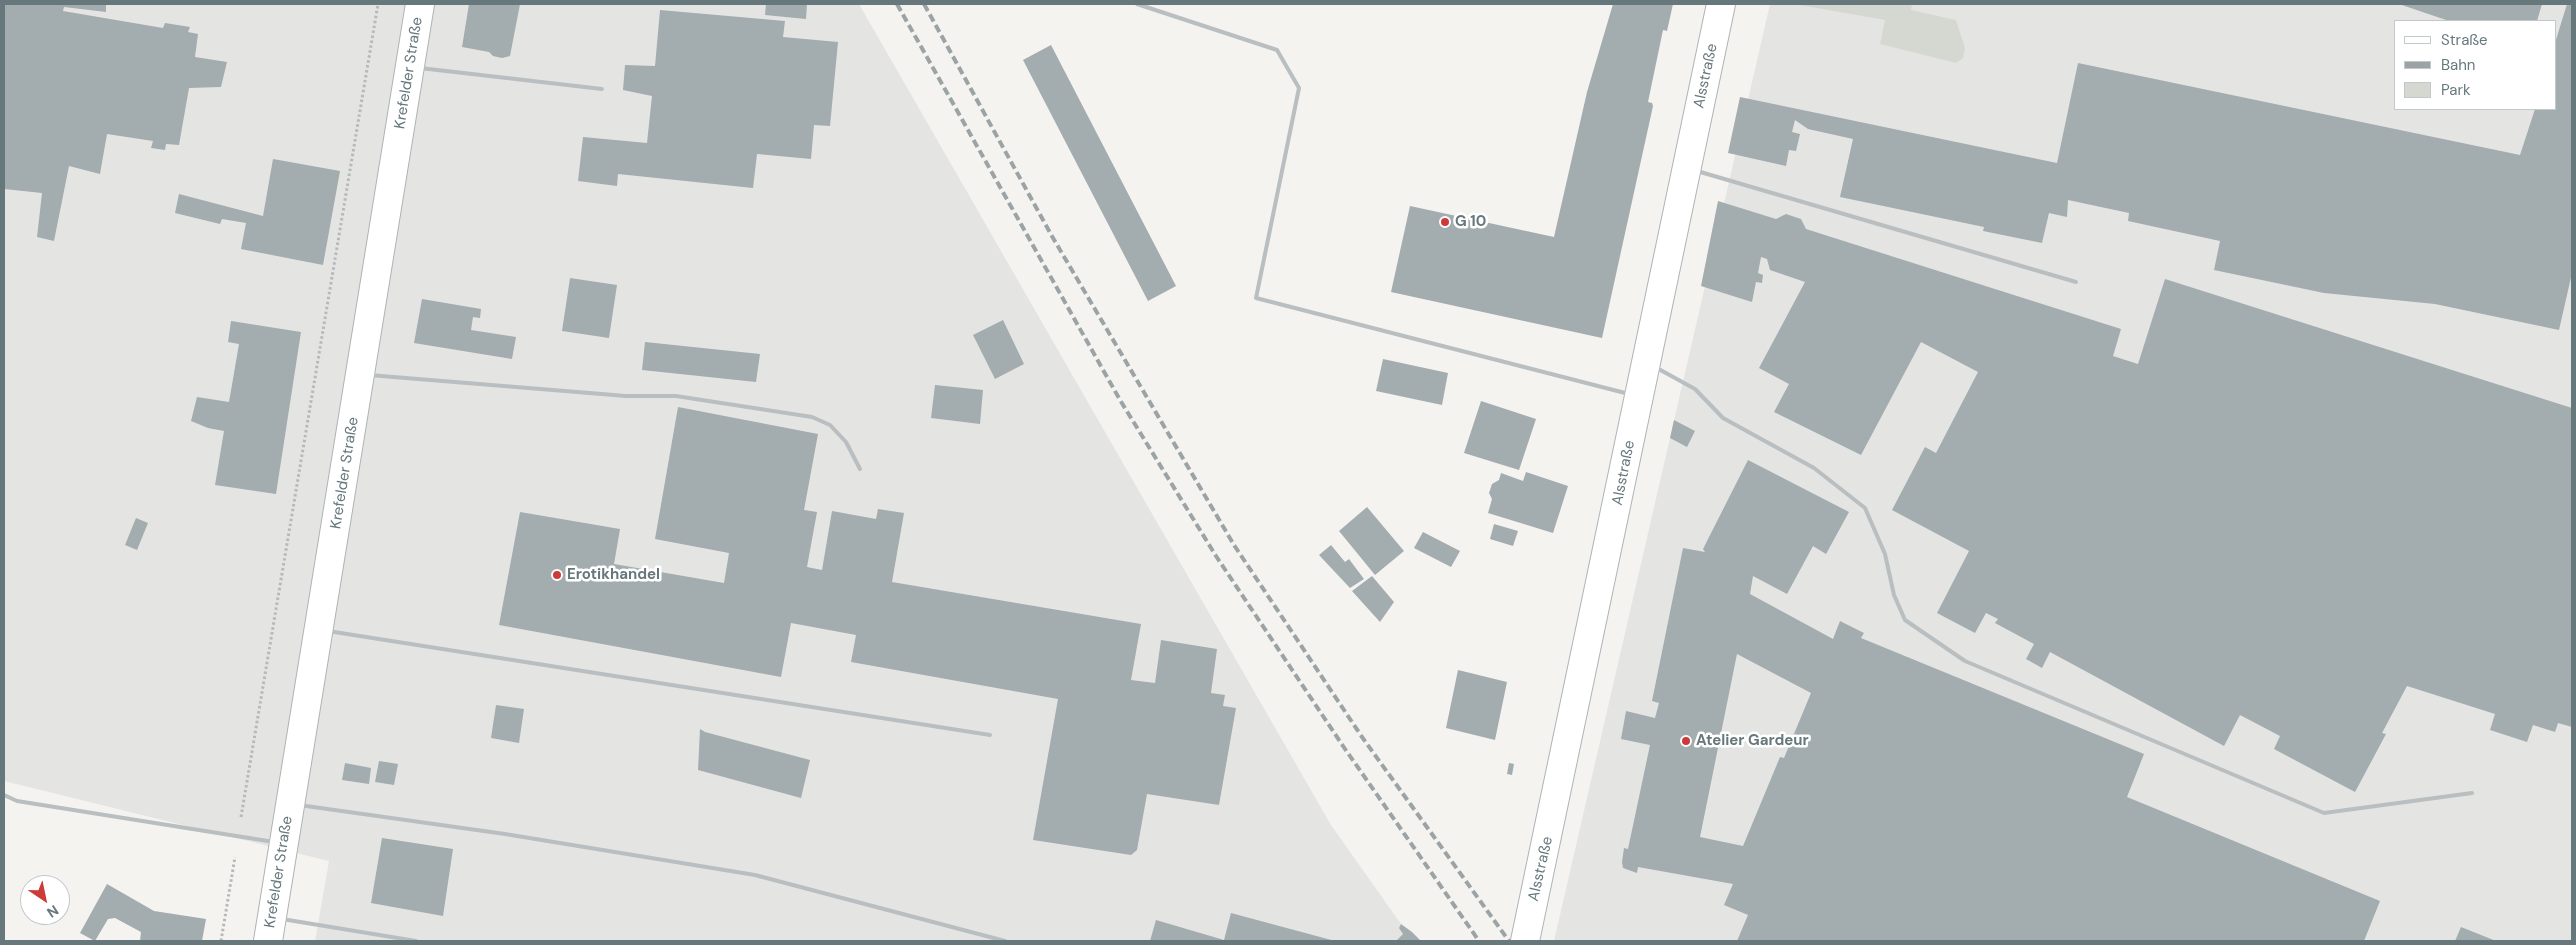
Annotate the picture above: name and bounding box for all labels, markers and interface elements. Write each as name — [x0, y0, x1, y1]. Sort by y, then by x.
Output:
street label: Krefelder Straße — [391, 16, 427, 130]
legend — [2394, 20, 2556, 110]
text: Straße — [2441, 30, 2488, 50]
street label: Alsstraße — [1690, 42, 1722, 110]
text: Bahn — [2441, 55, 2475, 75]
text: Park — [2441, 80, 2471, 100]
place label: G 10 — [1455, 213, 1486, 231]
marker: G 10 — [1439, 216, 1451, 228]
street label: Krefelder Straße — [327, 416, 363, 530]
street label: Alsstraße — [1609, 439, 1639, 507]
place label: Erotikhandel — [567, 566, 660, 584]
marker: Erotikhandel — [551, 569, 563, 581]
place label: Atelier Gardeur — [1696, 732, 1809, 750]
marker: Atelier Gardeur — [1680, 735, 1692, 747]
street label: Krefelder Straße — [261, 815, 297, 929]
street label: Alsstraße — [1525, 835, 1557, 903]
north arrow — [20, 875, 70, 925]
text: N — [44, 901, 62, 922]

